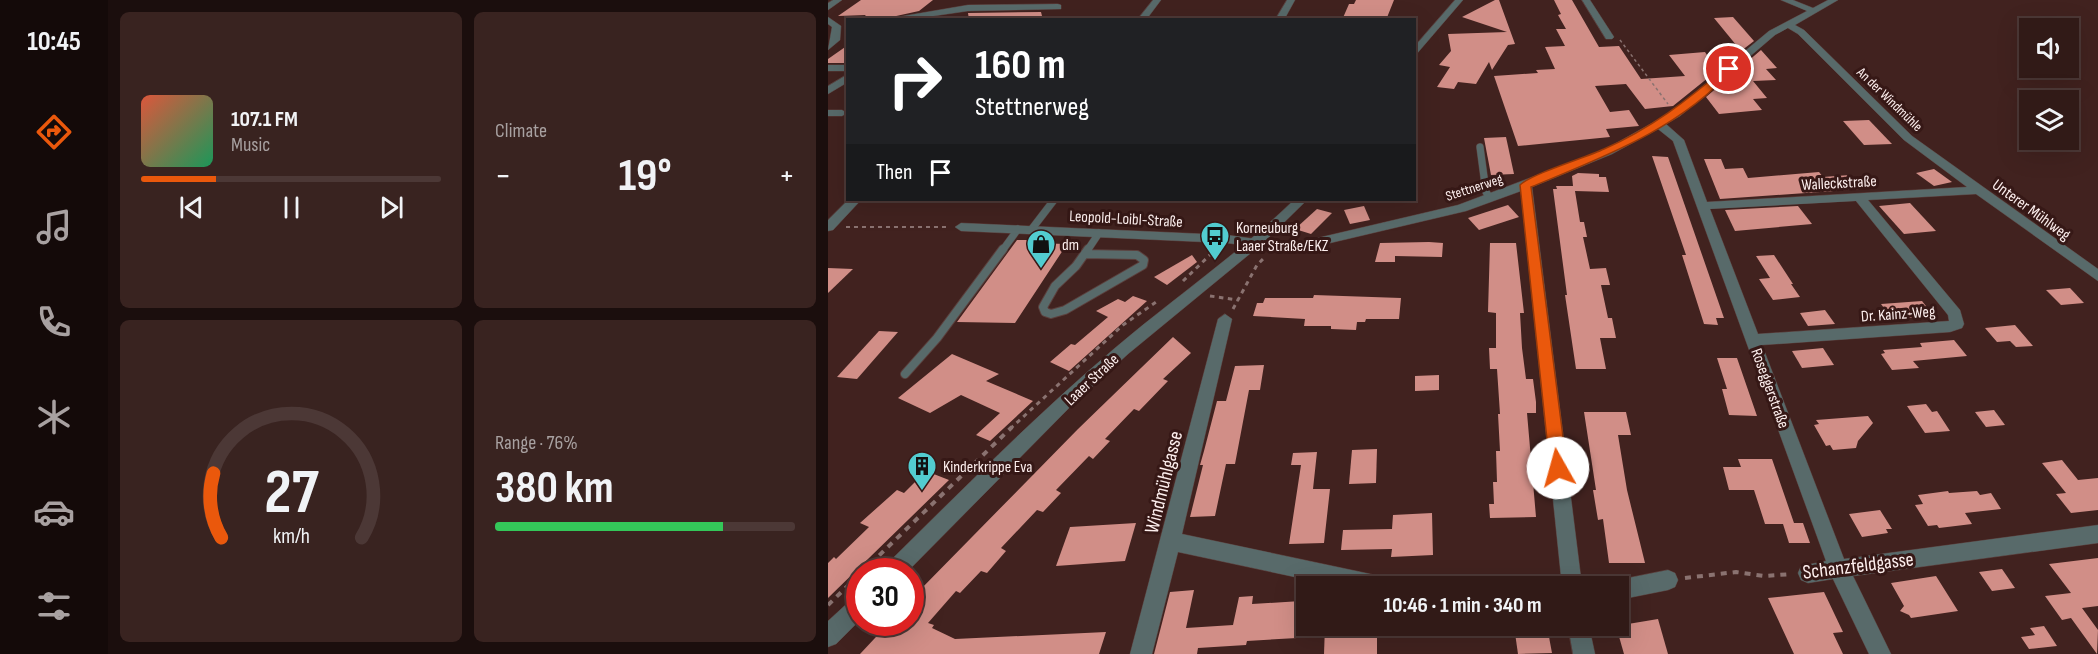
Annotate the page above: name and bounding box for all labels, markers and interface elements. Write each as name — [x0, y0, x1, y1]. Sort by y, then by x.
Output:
map controls — [2019, 18, 2079, 150]
button: sound — [2019, 18, 2079, 78]
text: 10:45 — [27, 26, 81, 58]
text: 160 m — [975, 40, 1066, 91]
icon: right — [876, 42, 954, 120]
pin — [1703, 43, 1754, 94]
icon: arrive — [1712, 52, 1745, 85]
street label: An der Windmühle — [1853, 63, 1926, 135]
button: layers — [2019, 90, 2079, 150]
text: Stettnerweg — [975, 91, 1089, 123]
text: 107.1 FM — [231, 106, 298, 133]
icon: directions — [33, 111, 75, 153]
text: Climate — [495, 119, 547, 143]
text: Music — [231, 133, 270, 157]
text: 19° — [618, 149, 672, 204]
text: − — [495, 156, 511, 196]
text: + — [779, 156, 795, 196]
icon: arrive — [924, 156, 957, 189]
text: Then — [876, 159, 912, 186]
street label: Stettnerweg — [1443, 170, 1505, 205]
street label: Walleckstraße — [1801, 172, 1877, 195]
street label: Unterer Mühlweg — [1988, 176, 2074, 245]
icon: previous — [175, 191, 208, 224]
icon: pause — [275, 191, 308, 224]
icon: next — [375, 191, 408, 224]
icon: music — [33, 206, 75, 248]
street label: Leopold-Loibl-Straße — [1069, 207, 1183, 232]
place label: Korneuburg Laaer Straße/EKZ — [1236, 219, 1329, 256]
bus stop icon: Korneuburg Laaer Straße/EKZ — [1199, 220, 1231, 262]
shop icon: dm — [1025, 228, 1057, 270]
place label: dm — [1062, 236, 1079, 255]
icon: phone — [33, 301, 75, 343]
street label: Dr. Kainz-Weg — [1860, 302, 1936, 327]
street label: Roseggerstraße — [1746, 346, 1793, 431]
street label: Laaer Straße — [1061, 350, 1123, 410]
icon: climate — [33, 396, 75, 438]
street label: Windmühlgasse — [1140, 429, 1188, 536]
text: Range · 76% — [495, 431, 578, 455]
position arrow — [1526, 436, 1590, 500]
building icon: Kinderkrippe Eva — [906, 450, 938, 492]
text: 27 — [264, 456, 319, 531]
place label: Kinderkrippe Eva — [943, 458, 1032, 477]
text: 380 km — [495, 461, 614, 516]
icon: car — [33, 491, 75, 533]
text: km/h — [272, 524, 310, 549]
street label: Schanzfeldgasse — [1801, 547, 1915, 585]
speed limit sign: 30 — [846, 558, 924, 636]
icon: filters — [33, 585, 75, 627]
text: 10:46 · 1 min · 340 m — [1383, 592, 1542, 619]

